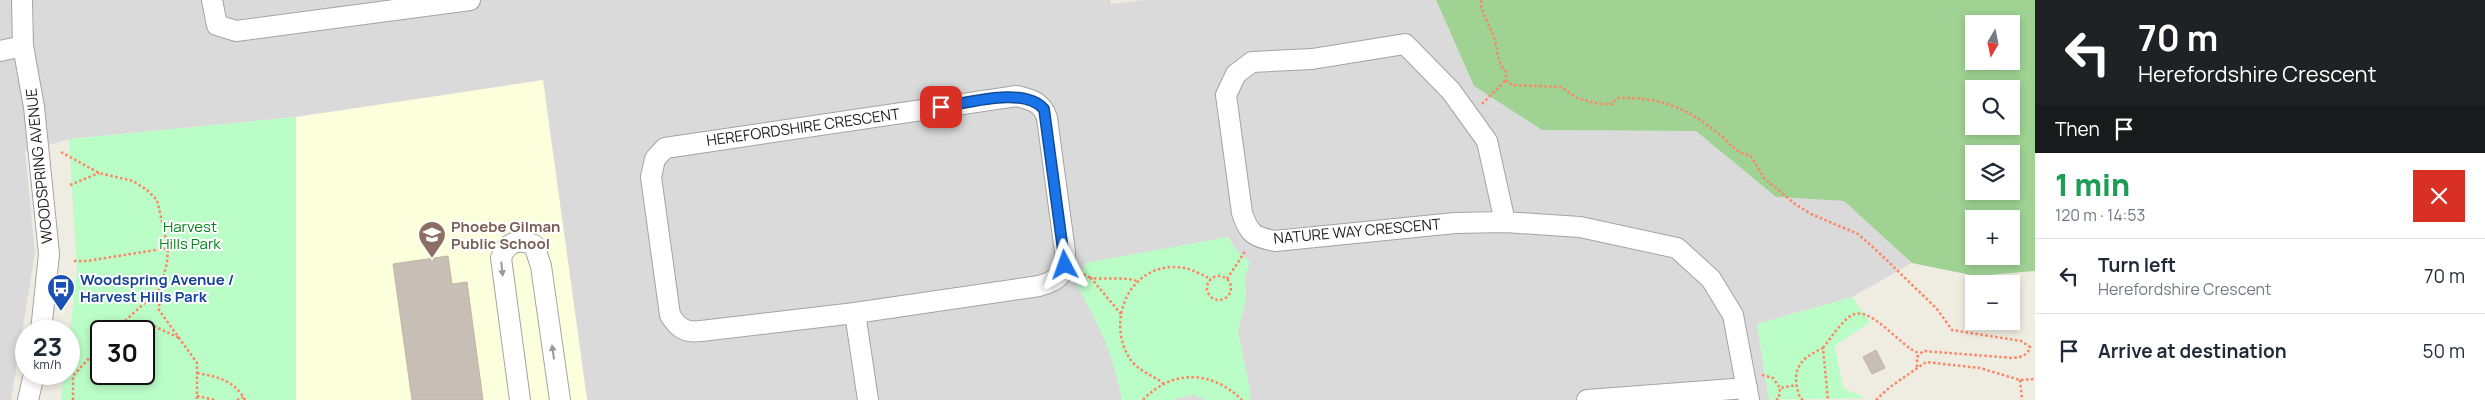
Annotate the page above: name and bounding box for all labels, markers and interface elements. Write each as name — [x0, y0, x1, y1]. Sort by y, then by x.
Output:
text: 70 m — [2138, 14, 2218, 62]
north arrow — [1965, 15, 2020, 70]
map controls — [1965, 15, 2020, 330]
icon: left — [2055, 20, 2120, 85]
text: Herefordshire Crescent — [2138, 59, 2376, 89]
button: search — [1965, 80, 2020, 135]
pin — [920, 86, 962, 128]
street label: WOODSPRING AVENUE — [20, 87, 58, 245]
icon: arrive — [927, 93, 955, 121]
street label: HEREFORDSHIRE CRESCENT — [705, 103, 901, 151]
icon: arrive — [2110, 115, 2138, 143]
text: Then — [2055, 116, 2100, 142]
button: layers — [1965, 145, 2020, 200]
text: 1 min — [2055, 164, 2130, 205]
button: close — [2413, 170, 2465, 222]
text: 120 m · 14:53 — [2055, 204, 2145, 226]
button: + — [1965, 210, 2020, 265]
street label: NATURE WAY CRESCENT — [1273, 213, 1442, 249]
park label: Harvest Hills Park — [159, 216, 221, 254]
place label: Phoebe Gilman Public School — [451, 216, 560, 254]
school or university icon: Phoebe Gilman Public School — [417, 220, 447, 259]
position arrow — [1038, 238, 1090, 290]
text: Turn left — [2098, 252, 2176, 278]
one-way arrow — [498, 261, 506, 277]
icon: left — [2055, 262, 2083, 290]
text: 70 m — [2424, 263, 2465, 289]
place label: Woodspring Avenue / Harvest Hills Park — [80, 269, 234, 307]
bus stop icon: Woodspring Avenue / Harvest Hills Park — [46, 273, 76, 312]
button: − — [1965, 275, 2020, 330]
text: Herefordshire Crescent — [2098, 278, 2271, 300]
speed limit sign: 30 — [90, 320, 155, 385]
text: 23 — [33, 329, 62, 364]
icon: arrive — [2055, 337, 2083, 365]
text: Arrive at destination — [2098, 338, 2287, 364]
text: 50 m — [2423, 338, 2465, 364]
one-way arrow — [549, 343, 557, 359]
text: km/h — [34, 356, 61, 373]

